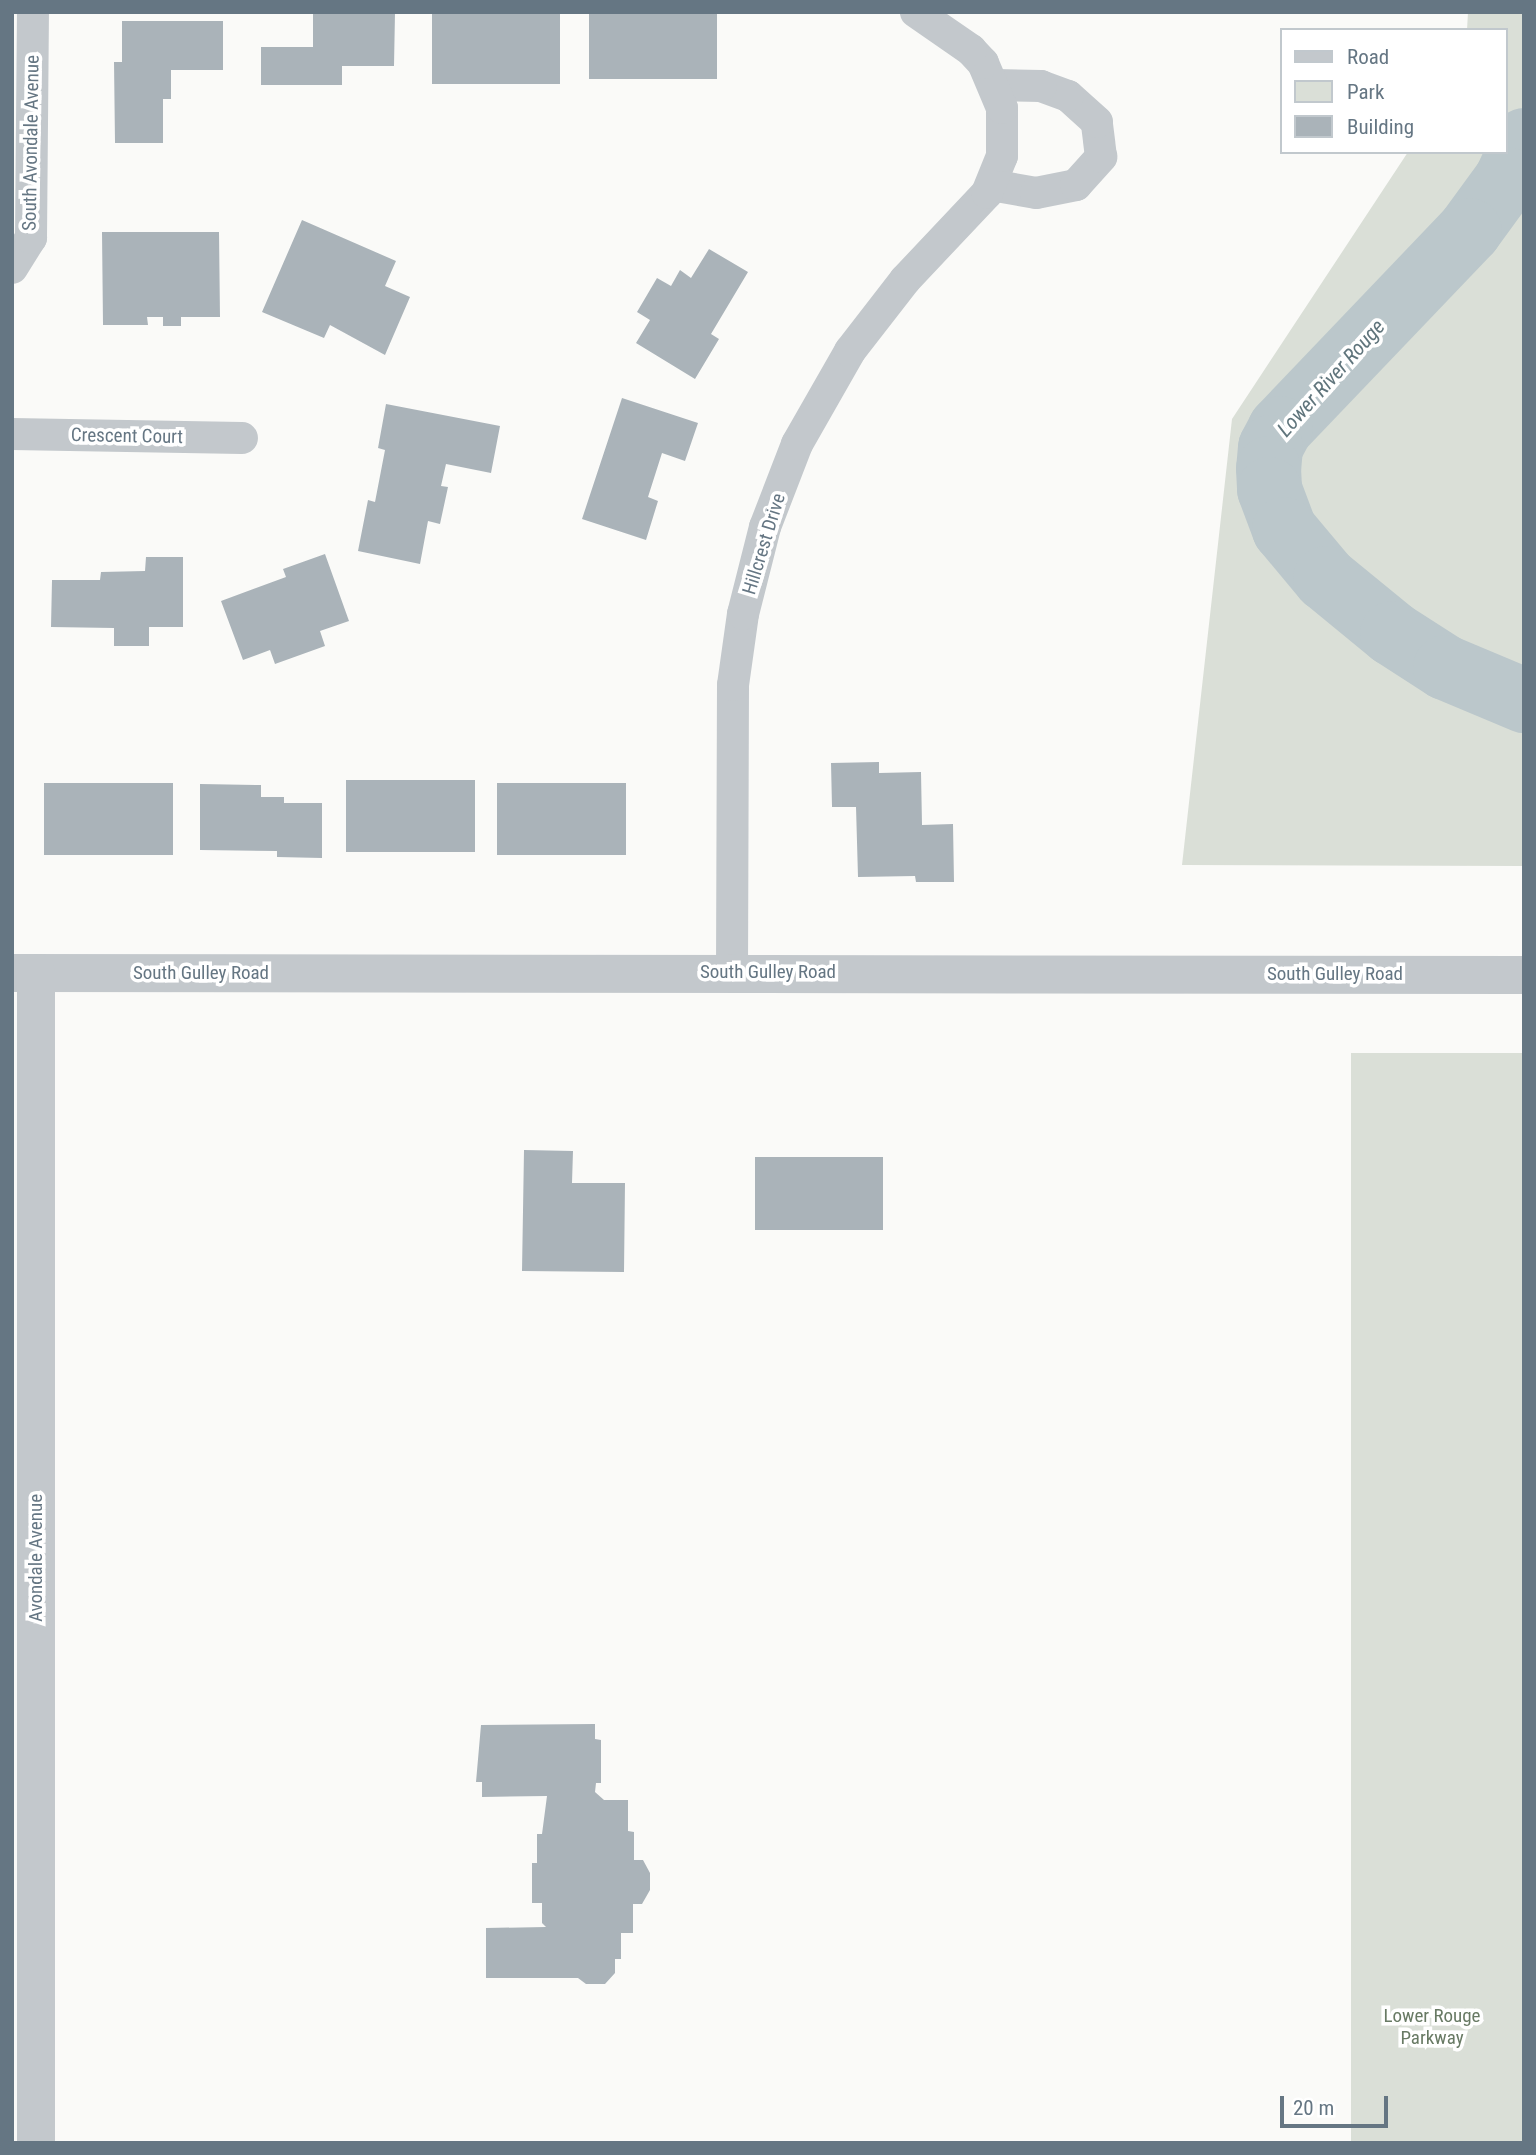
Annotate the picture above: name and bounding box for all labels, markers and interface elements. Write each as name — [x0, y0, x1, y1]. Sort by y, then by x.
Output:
legend — [1280, 28, 1508, 154]
text: Road — [1347, 45, 1389, 69]
street label: South Avondale Avenue — [18, 55, 44, 231]
text: Park — [1347, 80, 1384, 104]
text: Building — [1347, 115, 1414, 139]
water label: Lower River Rouge — [1272, 314, 1390, 442]
street label: Crescent Court — [71, 424, 183, 448]
street label: Hillcrest Drive — [738, 491, 790, 597]
street label: South Gulley Road — [700, 961, 836, 983]
street label: South Gulley Road — [133, 962, 269, 984]
street label: South Gulley Road — [1267, 963, 1403, 985]
street label: Avondale Avenue — [25, 1494, 47, 1622]
park label: Lower Rouge Parkway — [1383, 2005, 1481, 2049]
scale bar — [1284, 2082, 1392, 2126]
text: 20 m — [1293, 2096, 1334, 2120]

